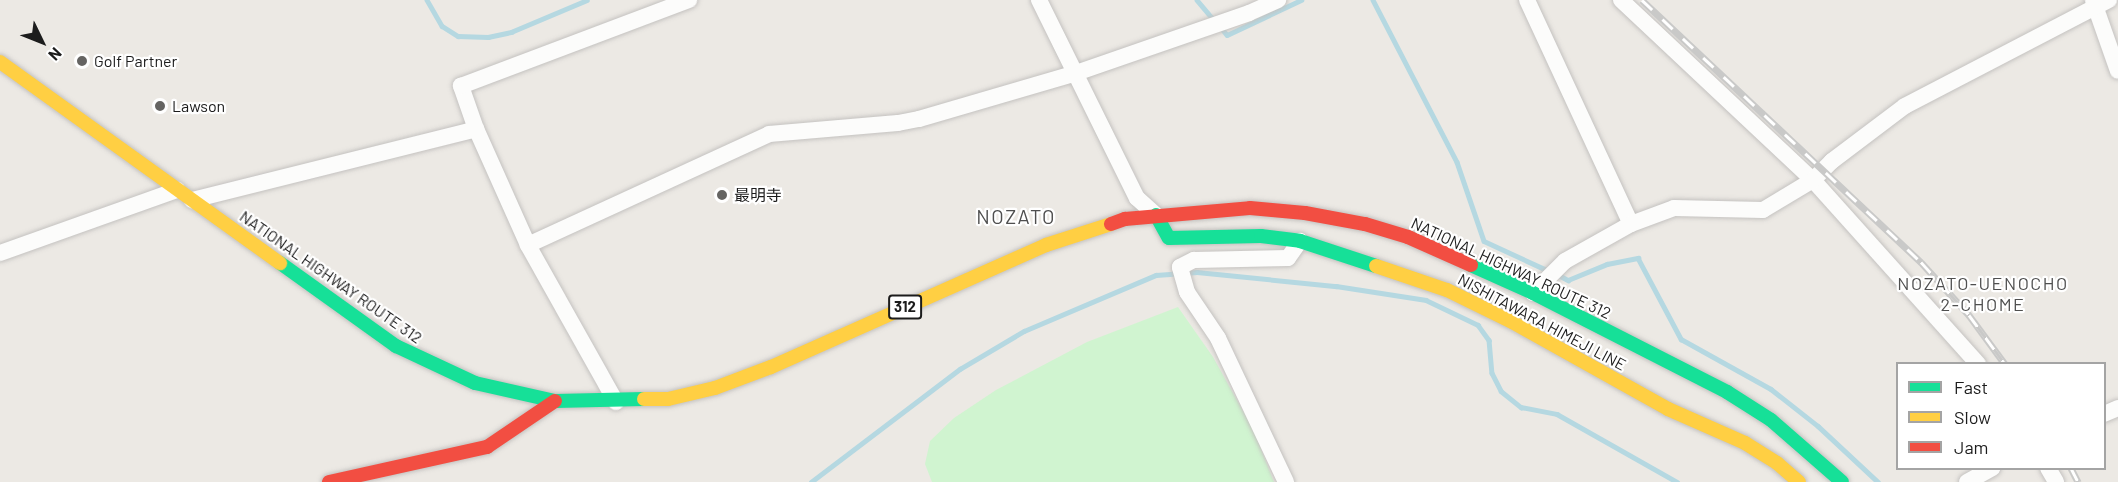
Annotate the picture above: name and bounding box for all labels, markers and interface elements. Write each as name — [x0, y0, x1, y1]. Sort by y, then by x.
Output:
north arrow — [12, 12, 72, 72]
text: N — [45, 44, 66, 65]
place label: Golf Partner — [94, 51, 177, 71]
marker: Golf Partner — [75, 54, 89, 68]
place label: Lawson — [172, 96, 225, 116]
marker: Lawson — [153, 99, 167, 113]
place label: 最明寺 — [734, 185, 782, 205]
marker: 最明寺 — [715, 188, 729, 202]
district label: NOZATO — [976, 204, 1056, 228]
street label: NATIONAL HIGHWAY ROUTE 312 — [236, 207, 426, 347]
street label: NATIONAL HIGHWAY ROUTE 312 — [1408, 213, 1614, 323]
street label: NISHITAWARA HIMEJI LINE — [1455, 270, 1629, 374]
district label: NOZATO-UENOCHO 2-CHOME — [1897, 273, 2069, 316]
road number: 312 — [887, 295, 923, 319]
legend — [1896, 362, 2106, 470]
text: Fast — [1954, 376, 1988, 398]
text: Slow — [1954, 406, 1991, 428]
text: Jam — [1954, 436, 1988, 458]

